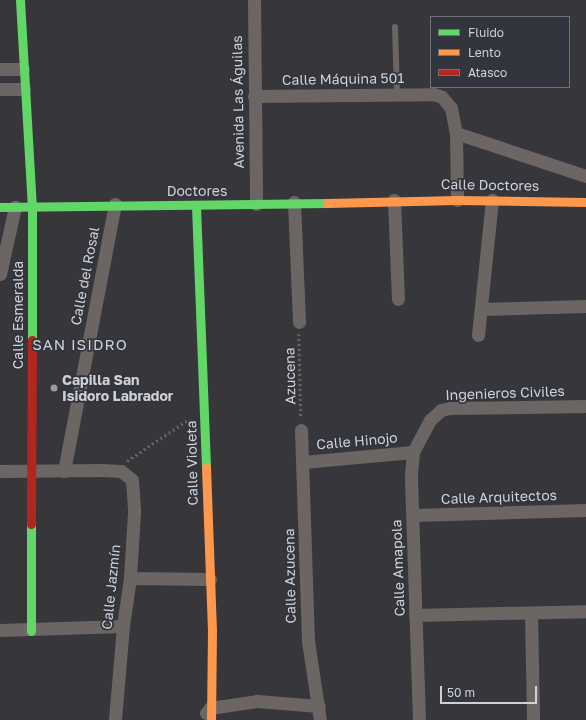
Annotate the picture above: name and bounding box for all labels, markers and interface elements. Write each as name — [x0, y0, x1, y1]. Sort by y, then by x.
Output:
legend — [430, 16, 570, 88]
text: Fluido — [468, 25, 504, 40]
street label: Avenida Las Águilas — [228, 35, 248, 169]
text: Lento — [468, 45, 501, 60]
text: Atasco — [468, 65, 507, 80]
street label: Calle Máquina 501 — [282, 70, 404, 88]
street label: Calle Doctores — [441, 176, 539, 194]
street label: Doctores — [167, 183, 227, 199]
street label: Calle del Rosal — [67, 225, 103, 327]
street label: Calle Esmeralda — [10, 261, 26, 369]
district label: SAN ISIDRO — [32, 336, 128, 354]
street label: Azucena — [281, 347, 299, 405]
place label: Capilla San Isidoro Labrador — [62, 372, 173, 404]
marker: Capilla San Isidoro Labrador — [49, 383, 59, 393]
street label: Ingenieros Civiles — [445, 383, 565, 403]
street label: Calle Violeta — [183, 420, 201, 506]
street label: Calle Hinojo — [316, 429, 398, 453]
street label: Calle Arquitectos — [441, 487, 557, 507]
street label: Calle Amapola — [388, 519, 408, 617]
street label: Calle Azucena — [281, 528, 299, 624]
street label: Calle Jazmín — [98, 544, 124, 630]
scale bar — [442, 678, 539, 704]
text: 50 m — [447, 685, 475, 700]

